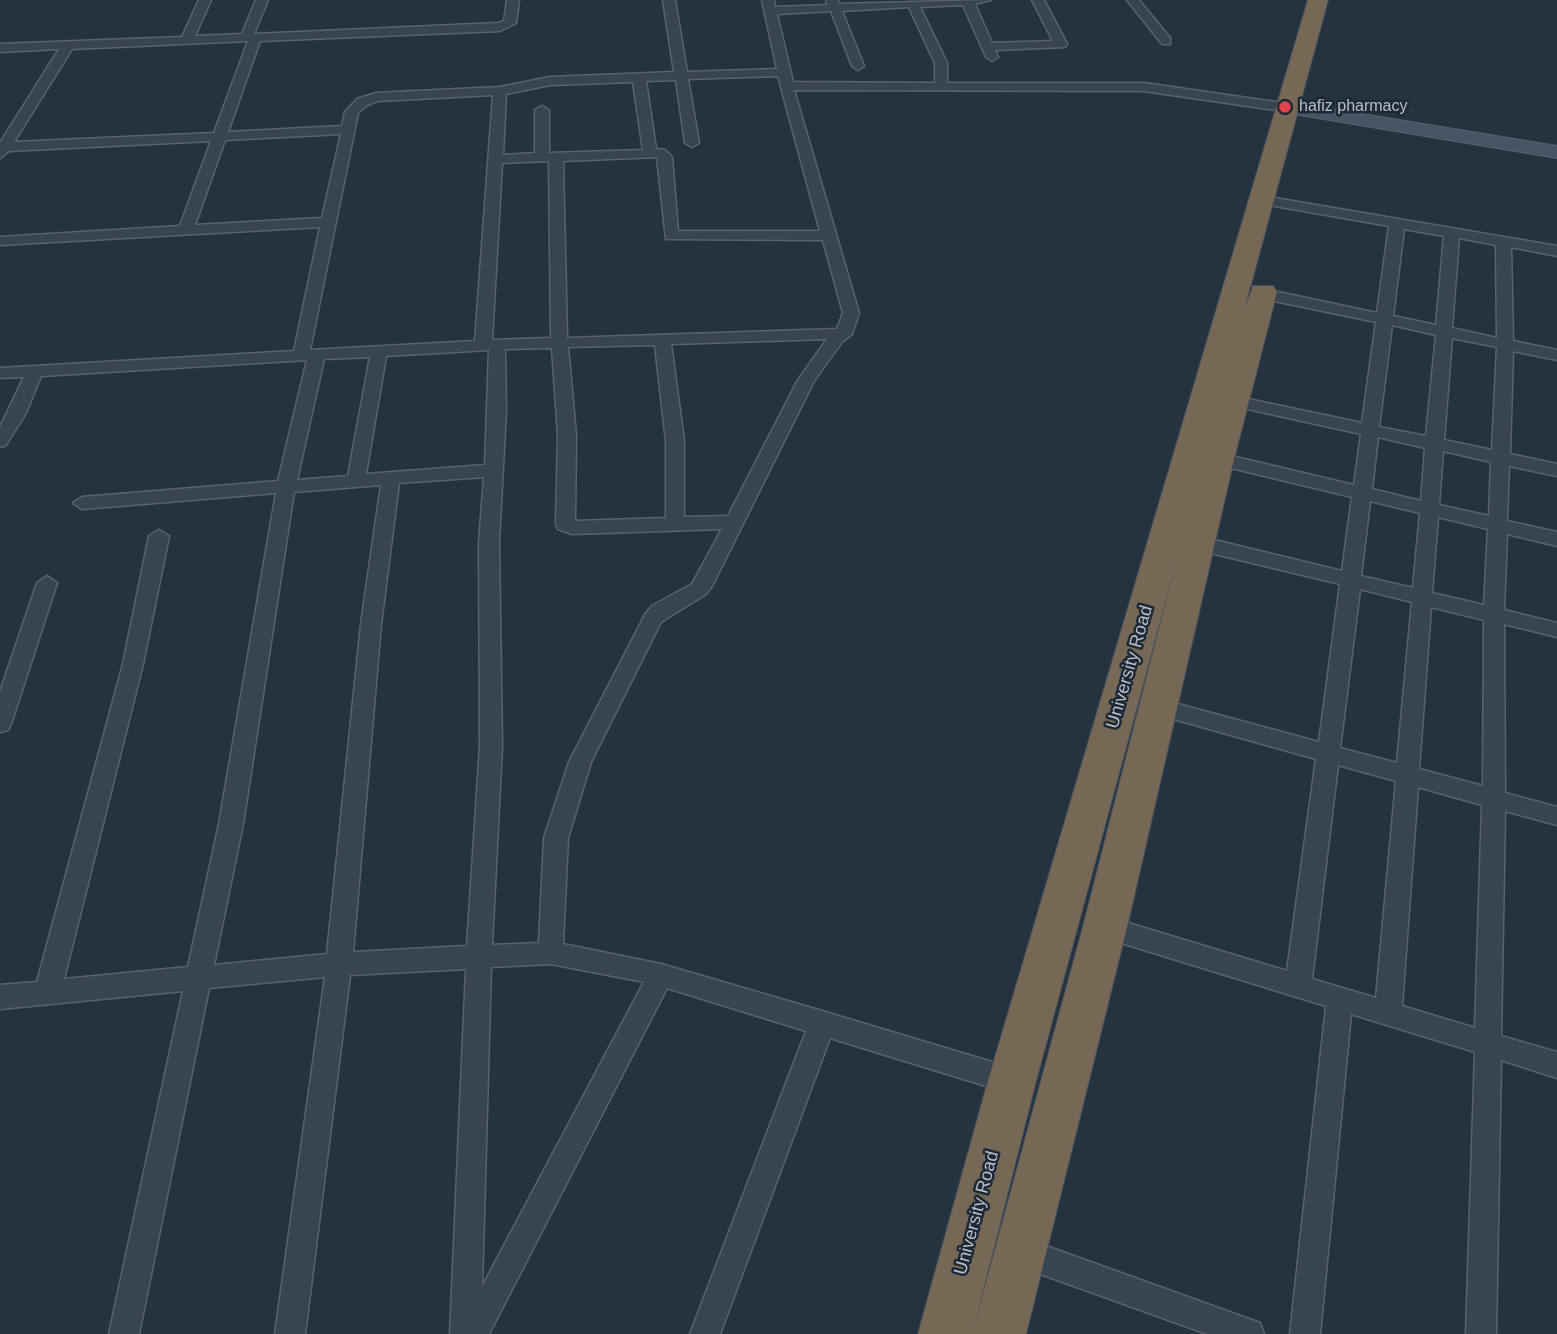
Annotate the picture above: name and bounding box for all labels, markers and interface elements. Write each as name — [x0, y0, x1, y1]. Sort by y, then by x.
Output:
place label: hafiz pharmacy — [1299, 97, 1407, 117]
marker: hafiz pharmacy — [1277, 99, 1293, 115]
street label: University Road — [1102, 603, 1158, 731]
street label: University Road — [950, 1149, 1004, 1277]

